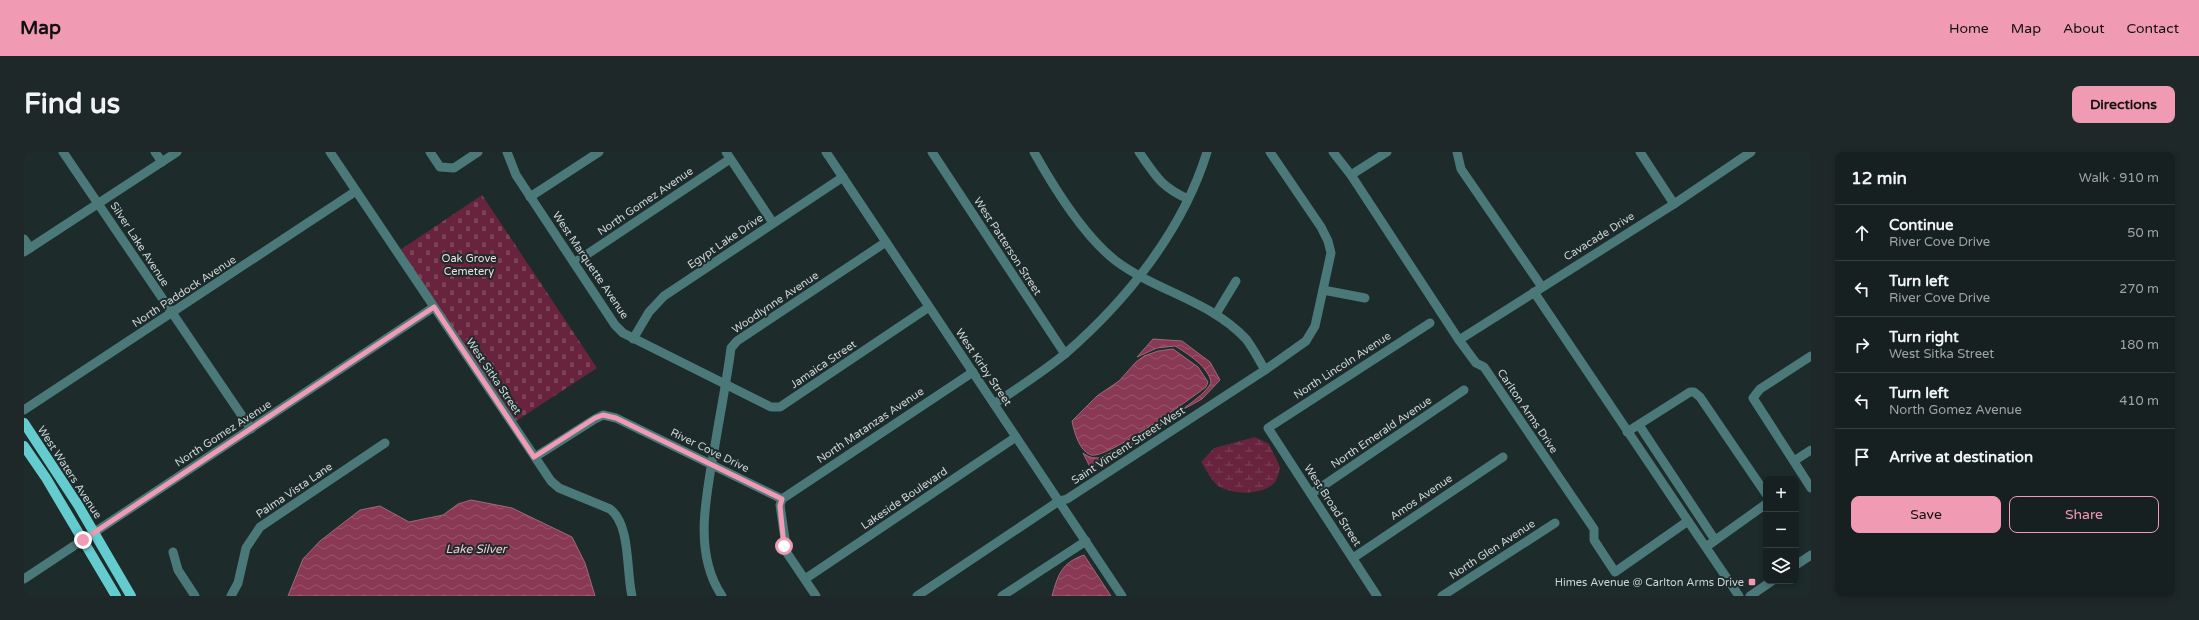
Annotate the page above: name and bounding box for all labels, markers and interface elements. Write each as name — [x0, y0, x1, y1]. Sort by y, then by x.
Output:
text: Map — [20, 17, 61, 39]
text: Home — [1949, 20, 1989, 37]
text: Map — [2011, 20, 2041, 37]
text: About — [2063, 20, 2105, 37]
text: Contact — [2127, 20, 2179, 37]
button: Directions — [2072, 86, 2175, 123]
text: Find us — [24, 87, 120, 121]
street label: North Gomez Avenue — [595, 165, 696, 238]
text: 12 min — [1851, 168, 1907, 189]
text: Walk · 910 m — [2079, 170, 2159, 186]
street label: West Patterson Street — [971, 195, 1044, 298]
street label: Silver Lake Avenue — [107, 200, 172, 289]
street label: West Marquette Avenue — [550, 209, 631, 321]
street label: Cavacade Drive — [1562, 209, 1637, 263]
street label: Egypt Lake Drive — [685, 211, 766, 271]
text: Continue — [1889, 216, 1953, 234]
icon: ahead — [1851, 222, 1873, 244]
text: 50 m — [2127, 225, 2159, 241]
text: River Cove Drive — [1889, 234, 1990, 250]
park label: Oak Grove Cemetery — [442, 252, 496, 278]
street label: North Paddock Avenue — [130, 253, 239, 330]
street label: Woodlynne Avenue — [730, 269, 821, 336]
text: Turn left — [1889, 272, 1949, 290]
icon: left — [1851, 278, 1873, 300]
text: 270 m — [2119, 281, 2159, 297]
text: River Cove Drive — [1889, 290, 1990, 306]
street label: West Kirby Street — [953, 326, 1014, 408]
text: Turn right — [1889, 328, 1959, 346]
street label: North Lincoln Avenue — [1291, 329, 1393, 402]
icon: right — [1851, 334, 1873, 356]
street label: West Sitka Street — [463, 336, 524, 417]
text: 180 m — [2119, 337, 2159, 353]
street label: Jamaica Street — [788, 338, 859, 391]
text: West Sitka Street — [1889, 346, 1994, 362]
street label: Carlton Arms Drive — [1495, 367, 1561, 456]
text: Turn left — [1889, 384, 1949, 402]
street label: North Matanzas Avenue — [814, 385, 926, 466]
icon: left — [1851, 390, 1873, 412]
text: 410 m — [2119, 393, 2159, 409]
street label: North Emerald Avenue — [1328, 394, 1434, 471]
street label: North Gomez Avenue — [173, 397, 274, 469]
text: North Gomez Avenue — [1889, 402, 2022, 418]
street label: Saint Vincent Street West — [1069, 404, 1187, 487]
street label: West Waters Avenue — [35, 423, 104, 521]
street label: River Cove Drive — [668, 426, 751, 475]
icon: arrive — [1851, 446, 1873, 468]
text: Arrive at destination — [1889, 448, 2033, 466]
street label: Palma Vista Lane — [254, 460, 335, 521]
street label: West Broad Street — [1301, 462, 1364, 549]
street label: Lakeside Boulevard — [859, 465, 950, 532]
street label: Amos Avenue — [1388, 472, 1455, 523]
map controls — [1763, 476, 1799, 584]
button: + — [1763, 476, 1799, 512]
button: Save — [1851, 496, 2001, 533]
button: Share — [2009, 496, 2159, 533]
button: − — [1763, 512, 1799, 548]
street label: North Glen Avenue — [1447, 517, 1538, 582]
route end — [74, 531, 92, 549]
route start — [775, 537, 793, 555]
water label: Lake Silver — [446, 542, 508, 556]
button: layers — [1763, 548, 1799, 584]
place label: Himes Avenue @ Carlton Arms Drive — [1555, 576, 1744, 589]
marker: Himes Avenue @ Carlton Arms Drive — [1747, 577, 1757, 587]

